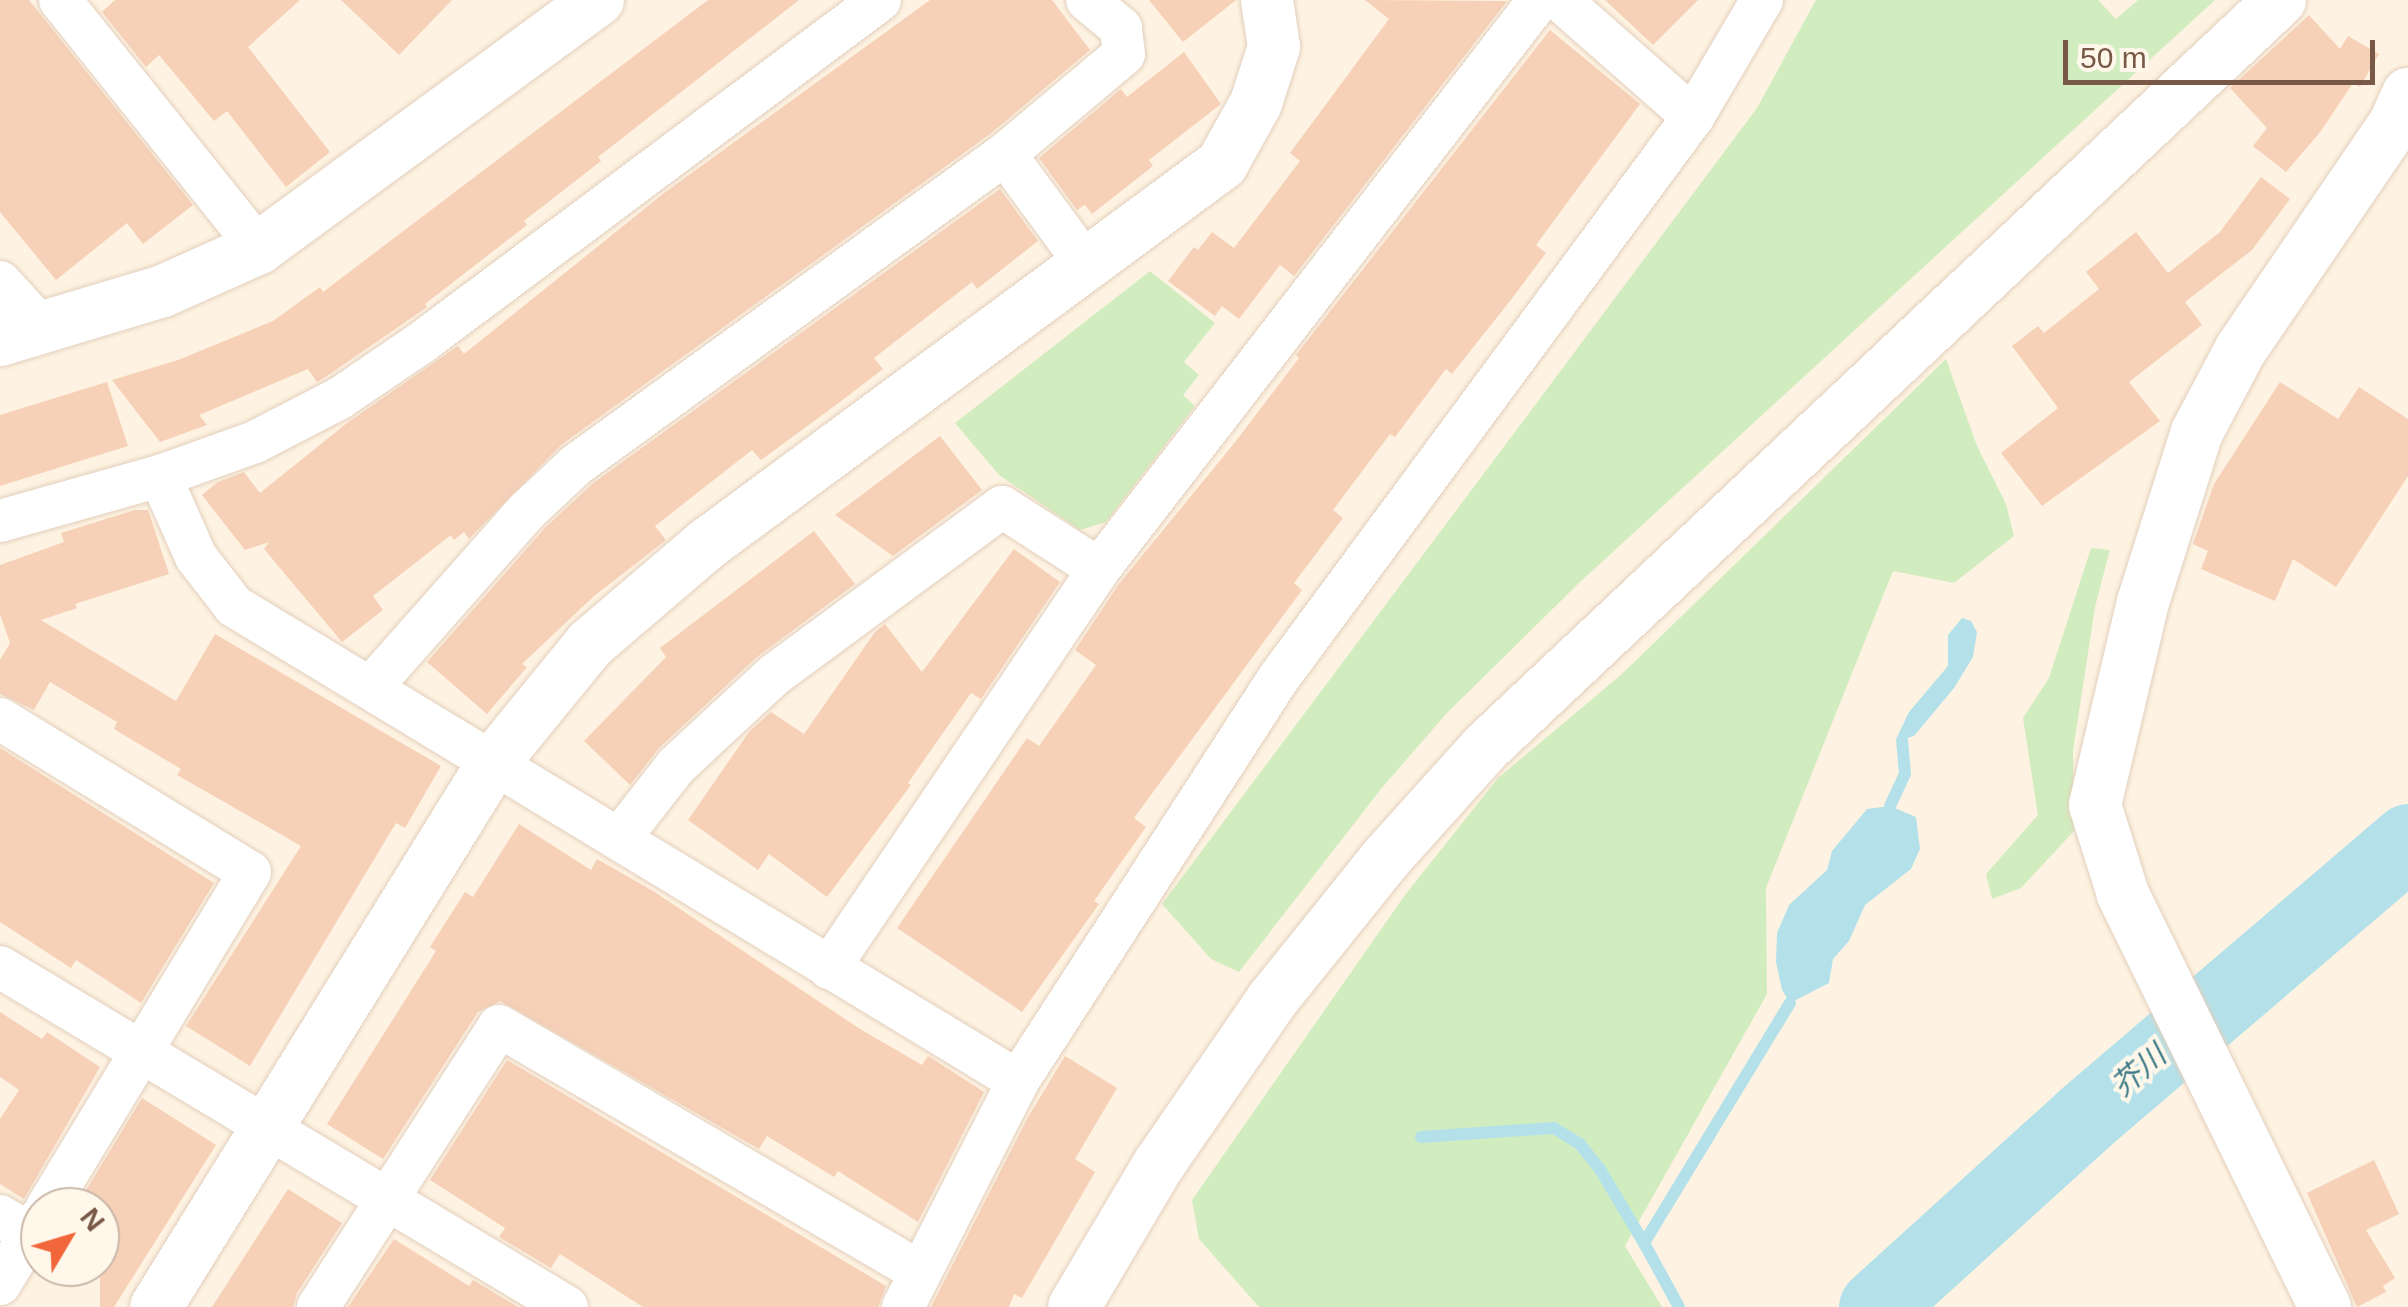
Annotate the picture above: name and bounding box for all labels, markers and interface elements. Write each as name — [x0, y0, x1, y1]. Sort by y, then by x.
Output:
scale bar — [2068, 20, 2380, 82]
text: 50 m — [2080, 41, 2147, 74]
water label: 芥川 — [2105, 1038, 2173, 1104]
north arrow — [20, 1187, 120, 1287]
text: N — [74, 1202, 111, 1237]

